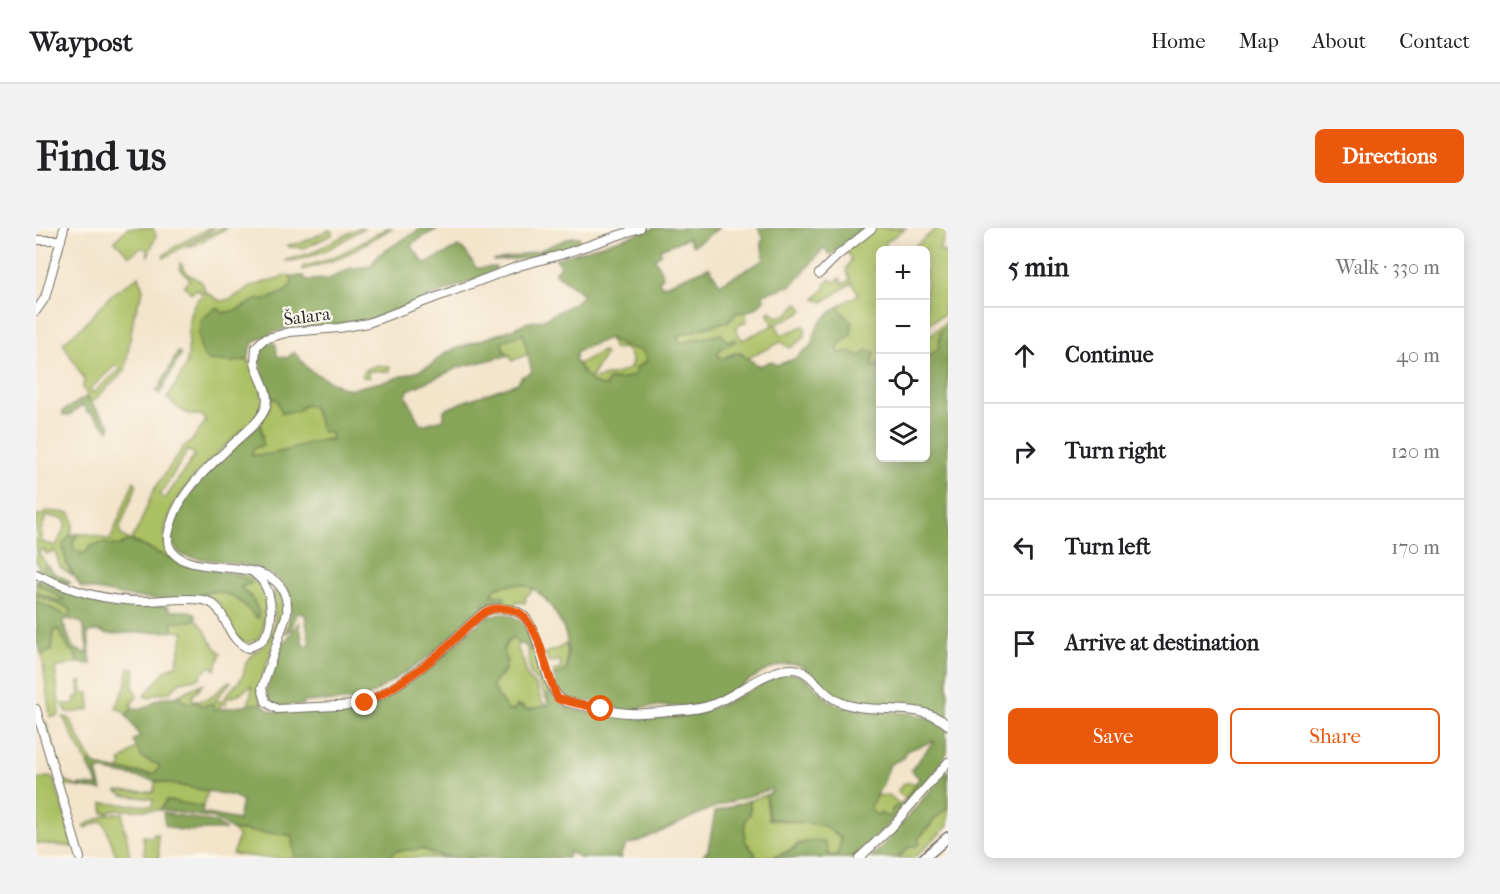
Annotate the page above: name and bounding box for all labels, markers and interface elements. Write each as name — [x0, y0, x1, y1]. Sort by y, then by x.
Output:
text: Waypost — [30, 25, 133, 58]
text: Home — [1151, 29, 1206, 53]
text: Map — [1239, 29, 1279, 53]
text: About — [1312, 29, 1366, 53]
text: Contact — [1399, 29, 1470, 53]
button: Directions — [1315, 129, 1464, 183]
text: Find us — [36, 132, 166, 181]
map controls — [876, 246, 930, 462]
button: + — [876, 246, 930, 300]
text: 5 min — [1008, 252, 1069, 283]
text: Walk · 330 m — [1336, 256, 1440, 279]
button: − — [876, 300, 930, 354]
street label: Šalara — [282, 302, 332, 330]
icon: ahead — [1008, 339, 1041, 372]
text: Continue — [1065, 342, 1154, 368]
text: 40 m — [1396, 344, 1440, 367]
button: locate — [876, 354, 930, 408]
button: layers — [876, 408, 930, 462]
icon: right — [1008, 435, 1041, 468]
text: Turn right — [1065, 438, 1166, 464]
text: 120 m — [1391, 440, 1440, 463]
icon: left — [1008, 531, 1041, 564]
text: Turn left — [1065, 534, 1151, 560]
text: 170 m — [1391, 536, 1440, 559]
icon: arrive — [1008, 627, 1041, 660]
text: Arrive at destination — [1065, 630, 1259, 656]
route end — [351, 689, 377, 715]
route start — [587, 695, 613, 721]
button: Save — [1008, 708, 1218, 764]
button: Share — [1230, 708, 1440, 764]

